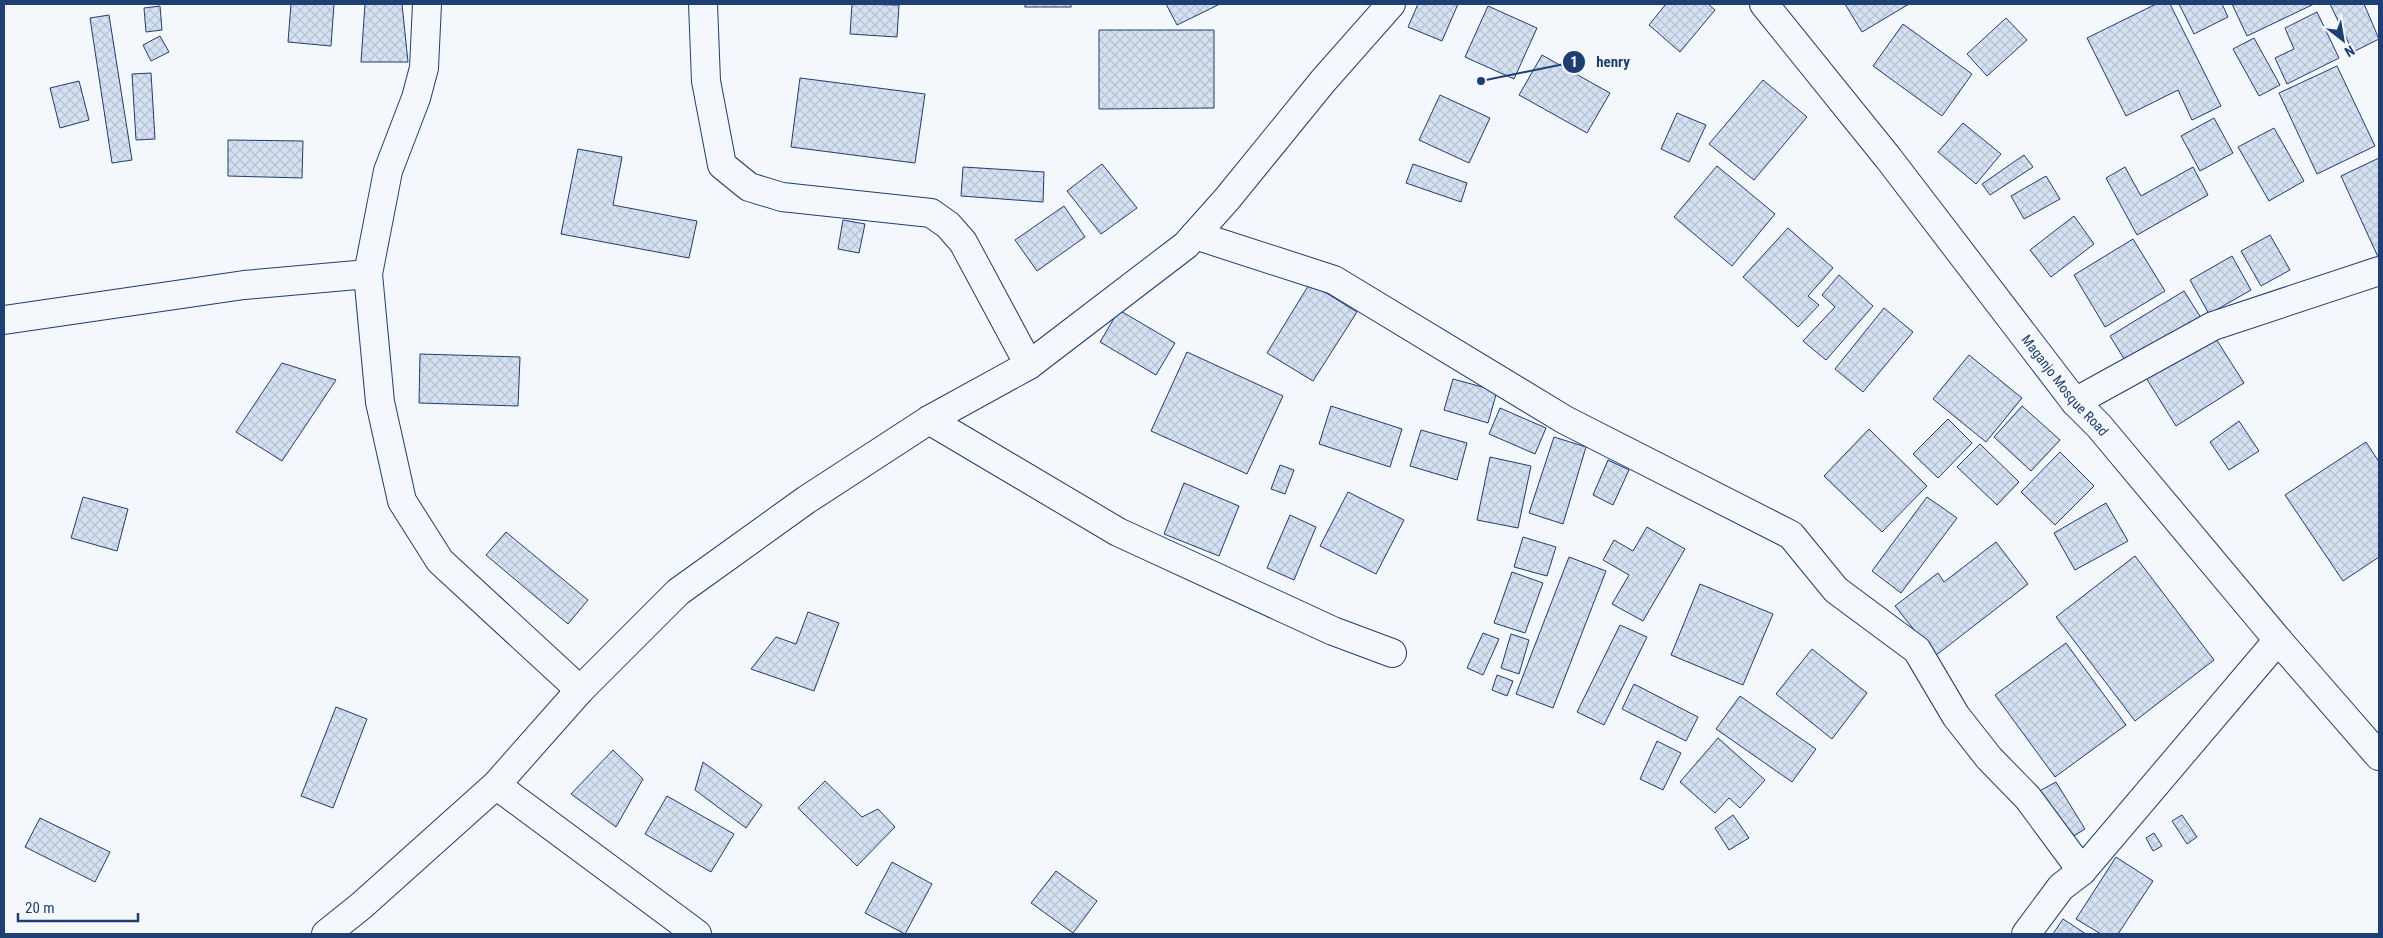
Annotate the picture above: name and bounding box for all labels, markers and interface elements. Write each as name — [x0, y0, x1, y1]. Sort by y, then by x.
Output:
north arrow — [2318, 15, 2368, 65]
text: N — [2342, 42, 2357, 60]
callout: henry — [1562, 47, 1640, 77]
text: 1 — [1570, 53, 1578, 71]
text: henry — [1596, 53, 1630, 71]
street label: Maganjo Mosque Road — [2018, 332, 2112, 439]
scale bar — [18, 890, 138, 922]
text: 20 m — [25, 899, 55, 917]

